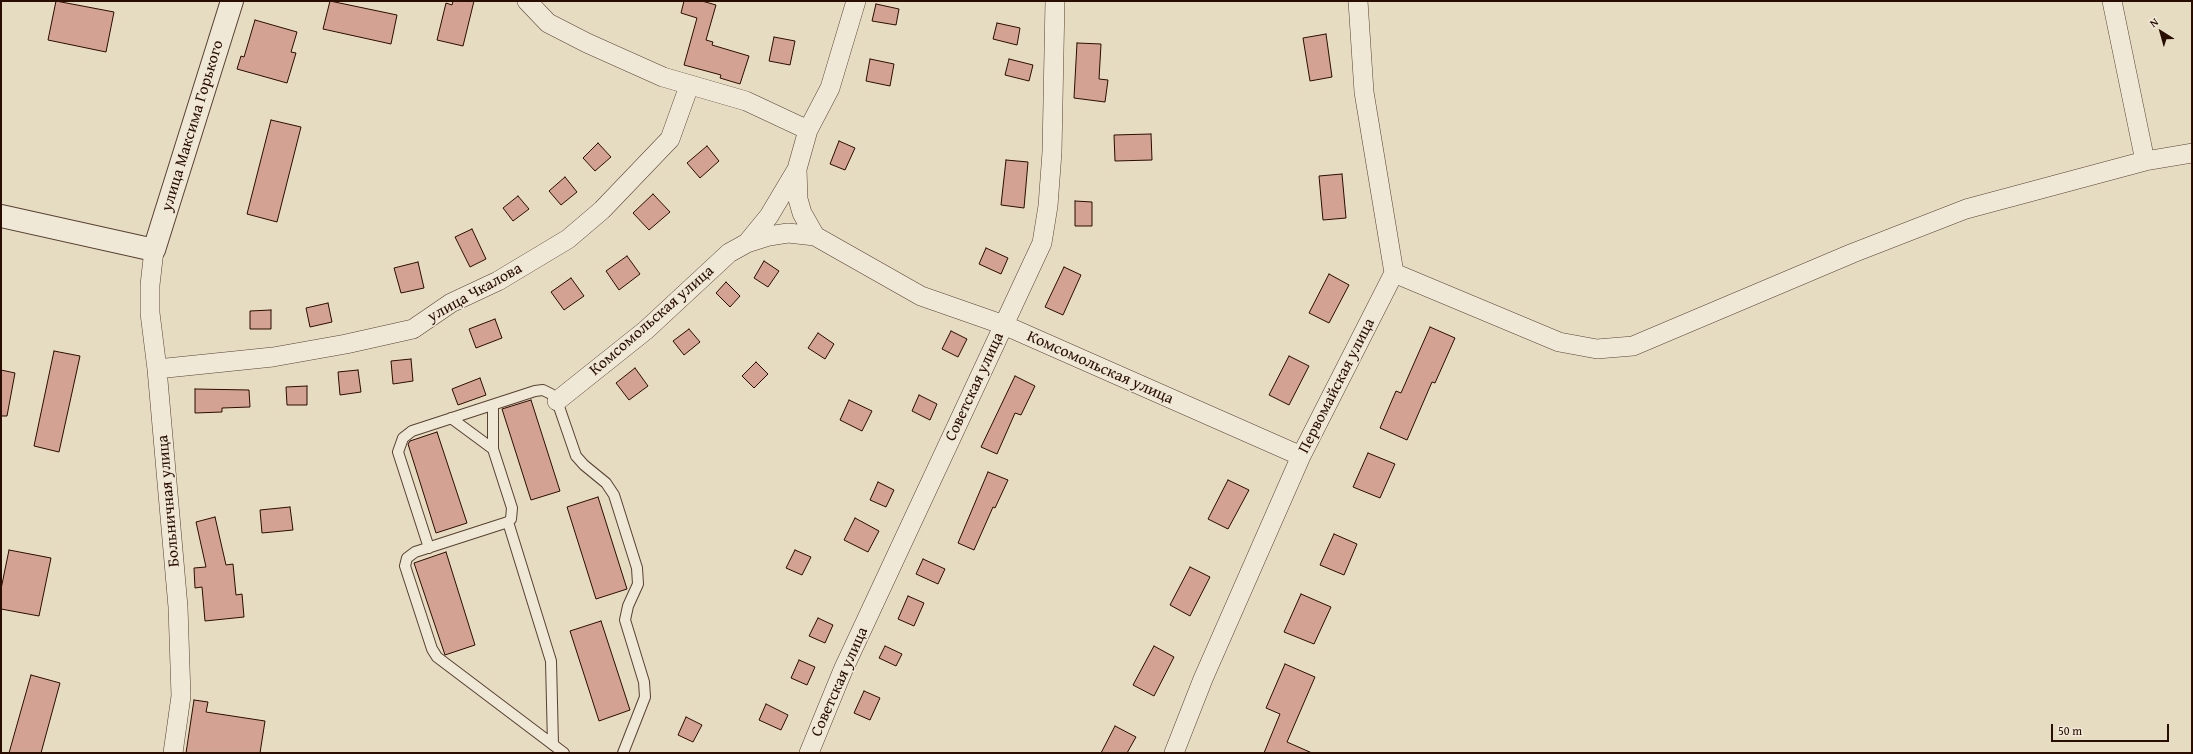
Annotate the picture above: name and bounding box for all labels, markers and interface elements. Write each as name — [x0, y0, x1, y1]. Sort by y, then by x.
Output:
north arrow — [2141, 12, 2181, 52]
text: N — [2146, 14, 2162, 31]
street label: улица Максима Горького — [158, 38, 228, 214]
street label: улица Чкалова — [424, 259, 526, 327]
street label: Комсомольская улица — [586, 262, 718, 380]
street label: Первомайская улица — [1295, 315, 1379, 457]
street label: Комсомольская улица — [1024, 327, 1176, 409]
street label: Советская улица — [941, 330, 1009, 444]
street label: Больничная улица — [154, 434, 184, 568]
street label: Советская улица — [807, 624, 873, 740]
scale bar — [2053, 716, 2171, 742]
text: 50 m — [2058, 722, 2082, 739]

